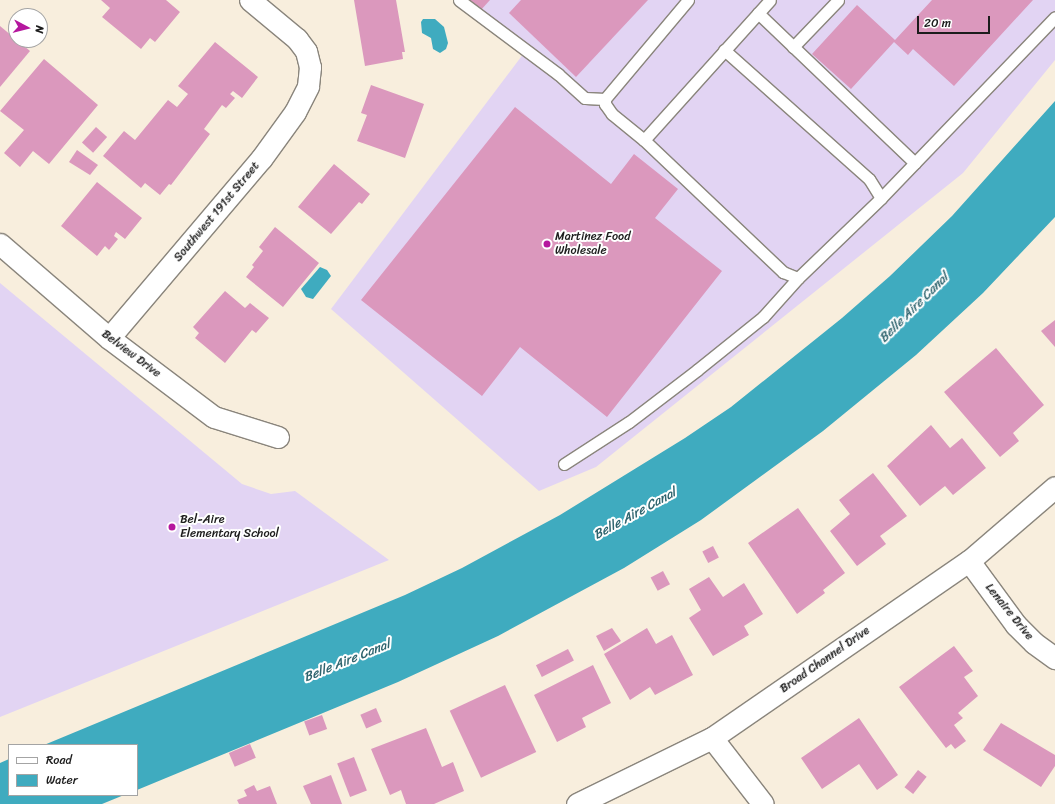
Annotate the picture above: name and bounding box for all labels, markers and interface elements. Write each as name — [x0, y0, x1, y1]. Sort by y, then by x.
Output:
north arrow — [8, 8, 48, 48]
scale bar — [919, 8, 992, 34]
text: 20 m — [924, 12, 951, 34]
text: N — [30, 24, 49, 34]
street label: Southwest 191st Street — [171, 159, 263, 265]
place label: Martinez Food Wholesale — [555, 230, 630, 258]
marker: Martinez Food Wholesale — [542, 239, 552, 249]
water label: Belle Aire Canal — [876, 270, 952, 346]
street label: Belview Drive — [99, 327, 163, 381]
water label: Belle Aire Canal — [591, 485, 679, 543]
place label: Bel-Aire Elementary School — [180, 513, 279, 541]
marker: Bel-Aire Elementary School — [167, 522, 177, 532]
street label: Lenaire Drive — [982, 581, 1036, 643]
street label: Broad Channel Drive — [777, 624, 873, 696]
water label: Belle Aire Canal — [302, 637, 392, 685]
legend — [8, 744, 138, 796]
text: Road — [46, 749, 72, 771]
text: Water — [46, 769, 78, 791]

